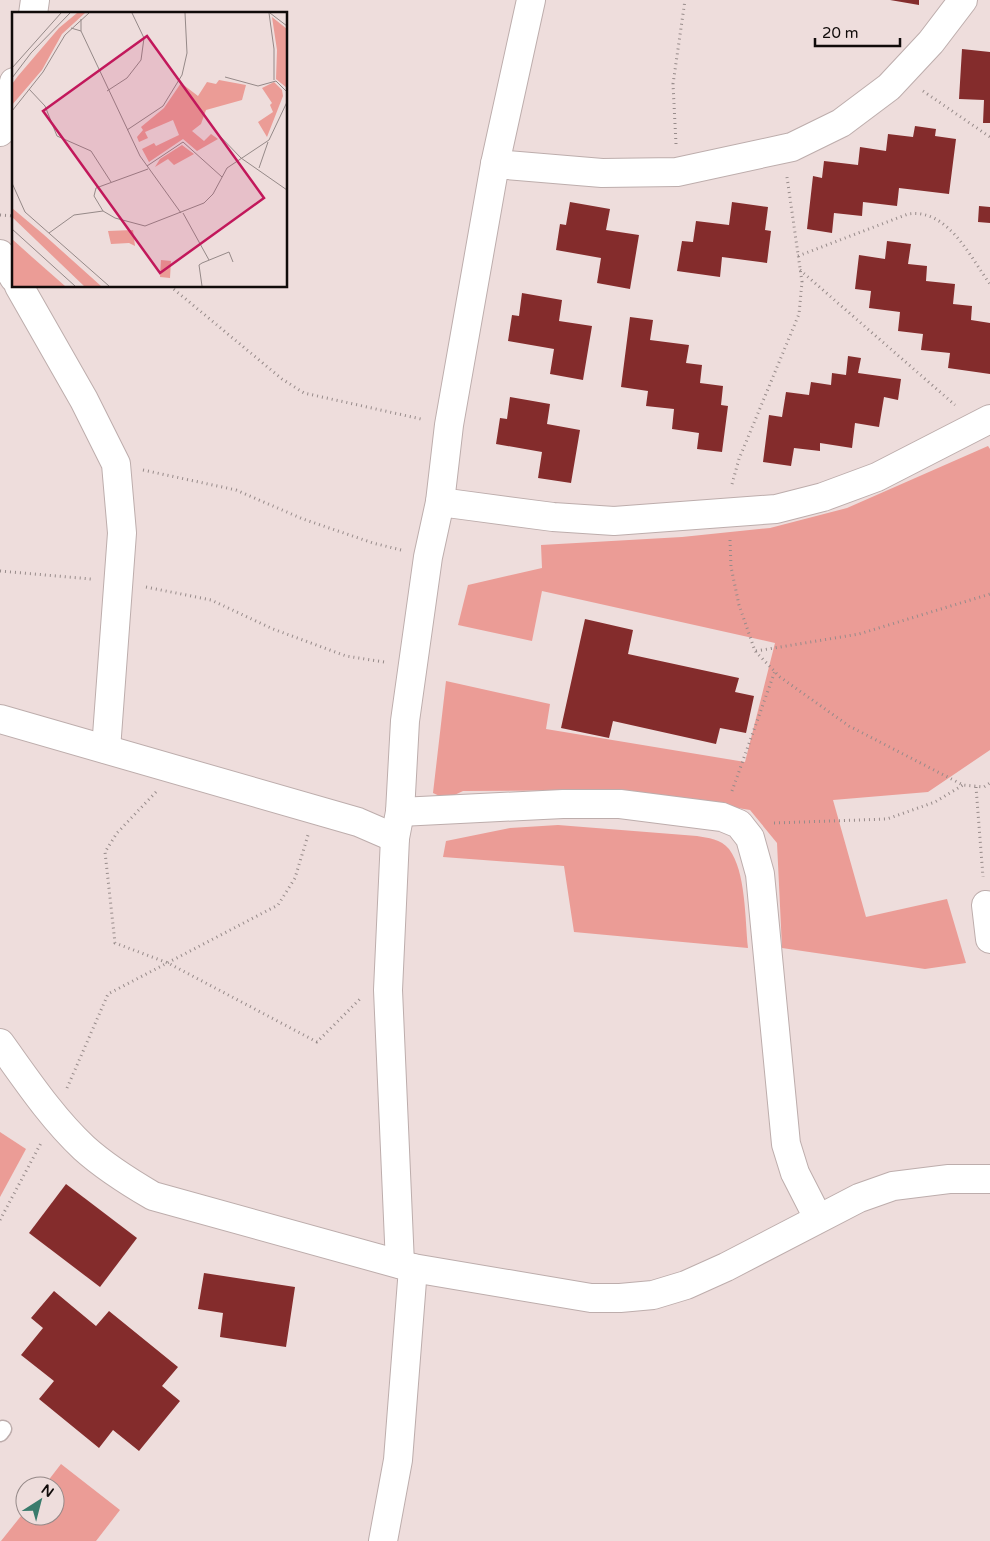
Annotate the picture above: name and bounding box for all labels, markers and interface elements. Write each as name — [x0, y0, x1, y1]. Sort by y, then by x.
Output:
inset map — [12, 12, 288, 288]
scale bar — [815, 15, 900, 47]
text: 20 m — [822, 24, 859, 42]
north arrow — [15, 1476, 65, 1526]
text: N — [38, 1481, 57, 1501]

